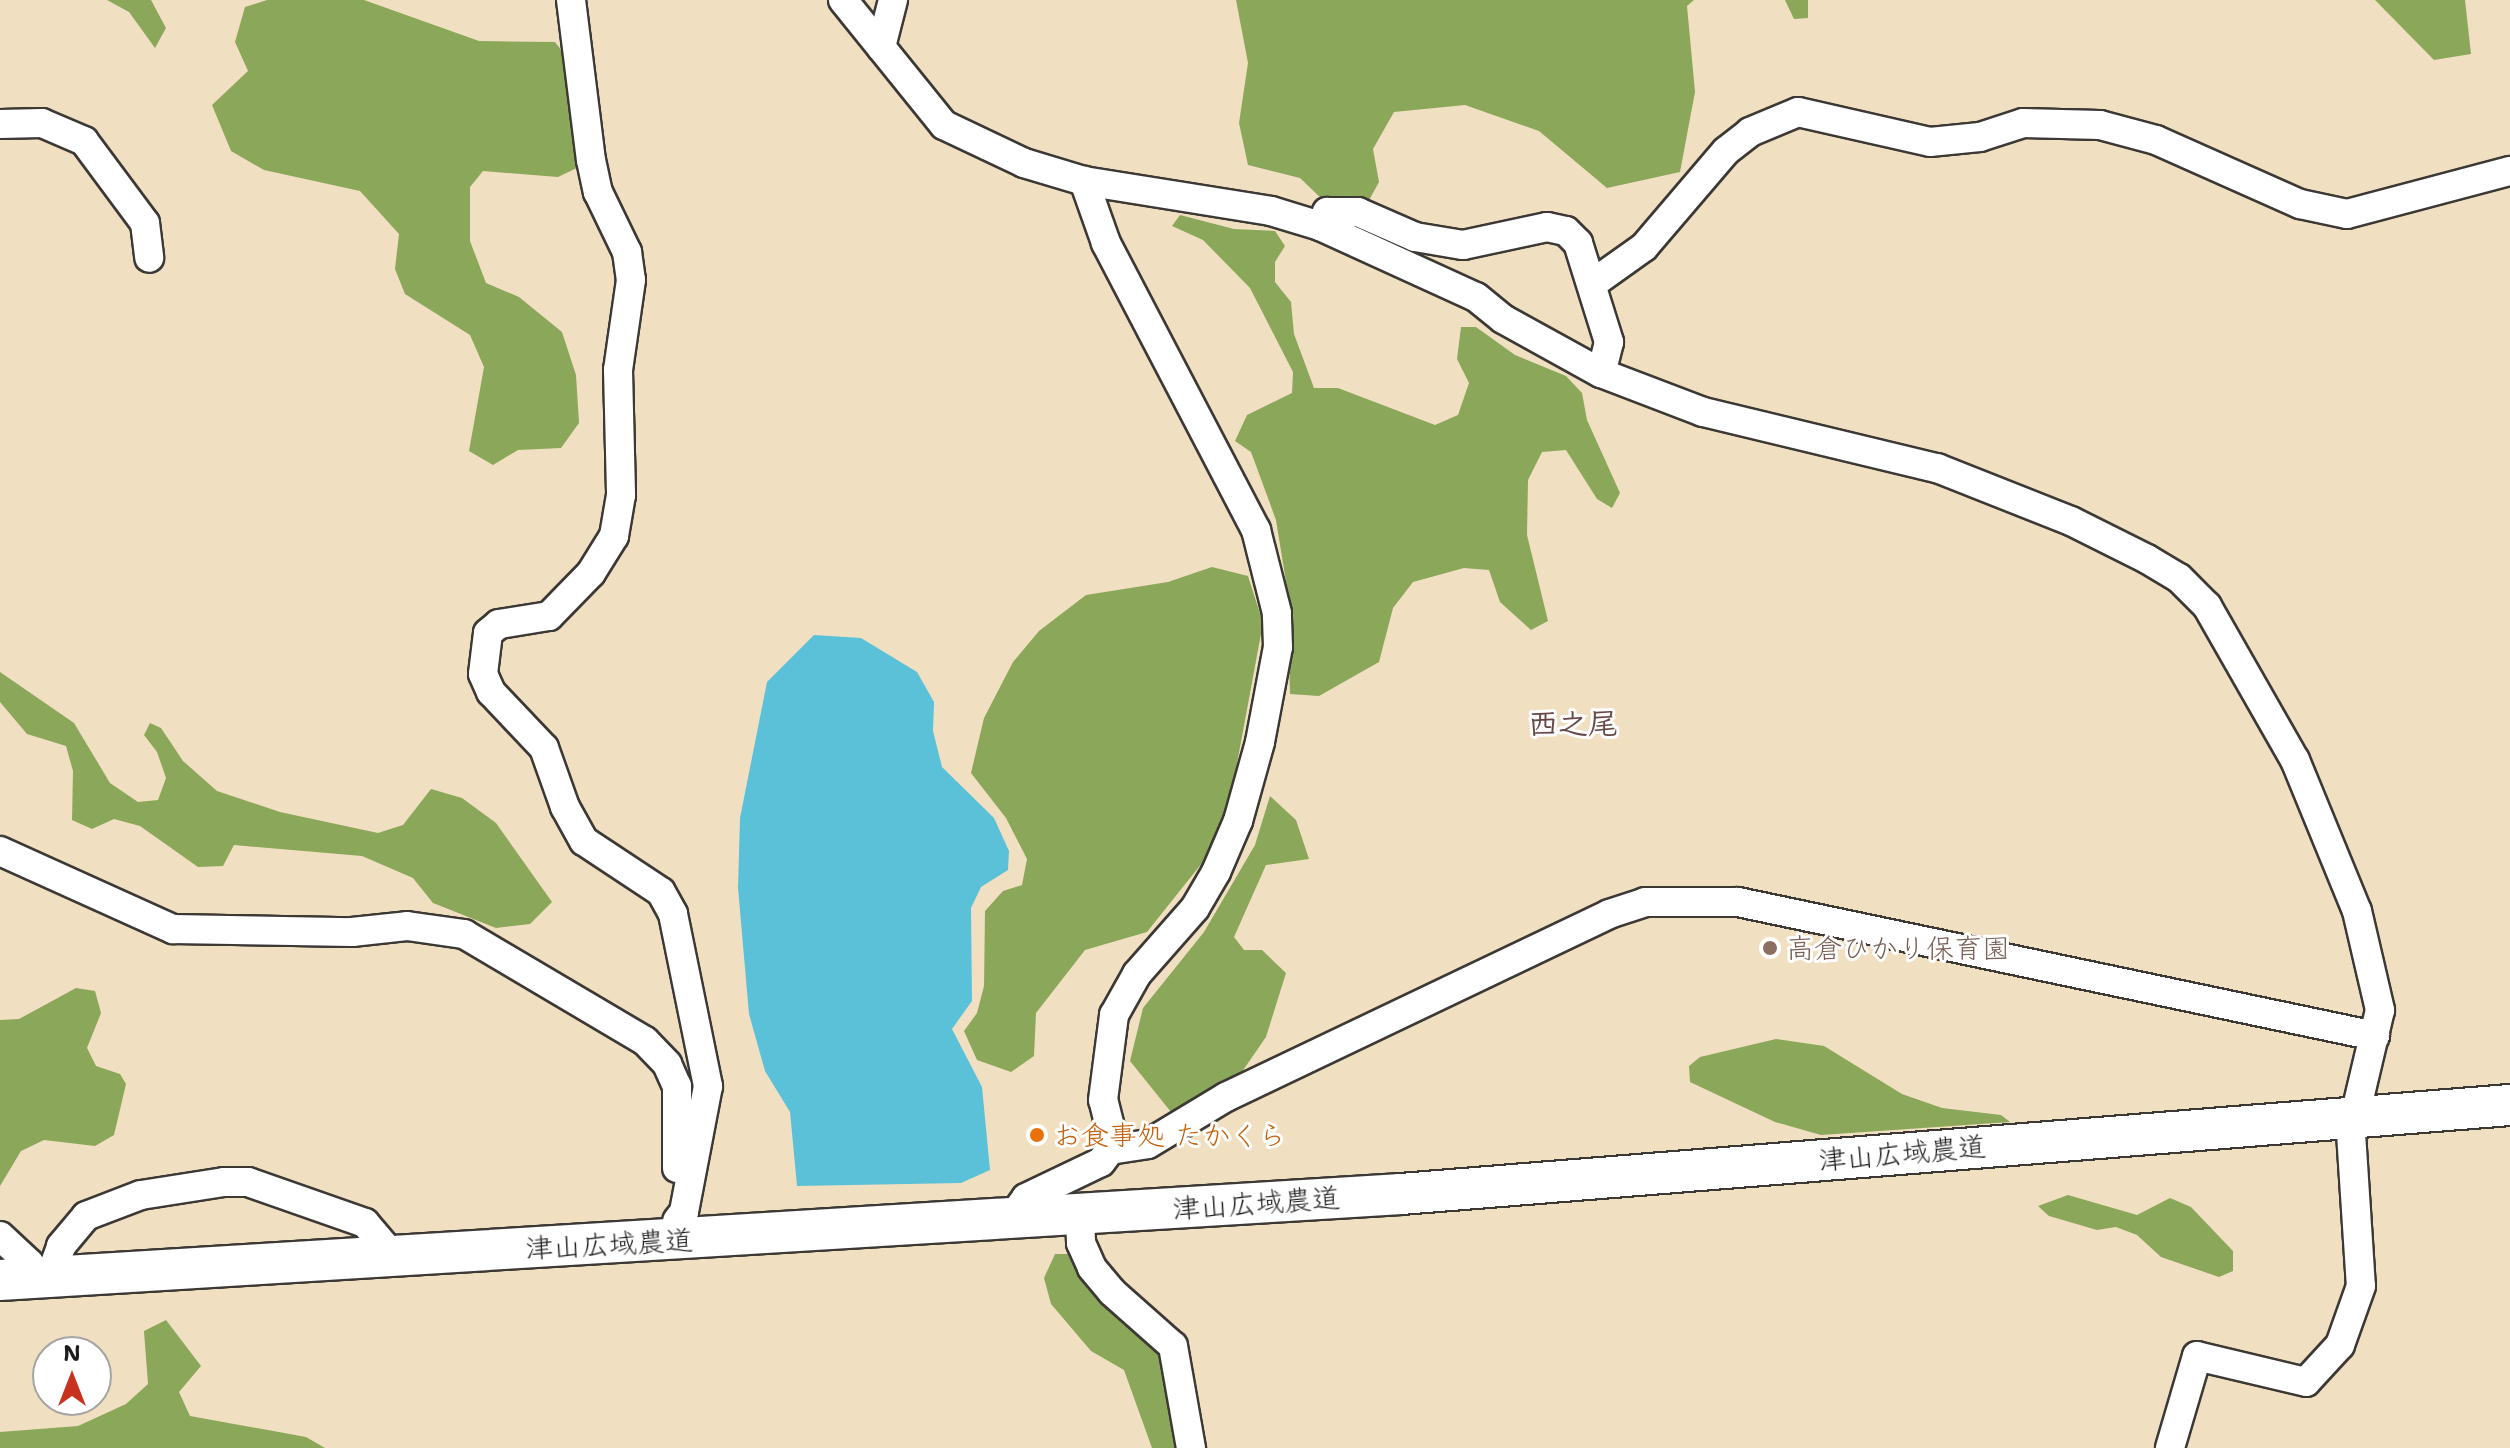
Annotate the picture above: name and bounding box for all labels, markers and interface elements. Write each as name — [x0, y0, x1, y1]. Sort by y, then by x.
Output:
district label: 西之尾 — [1528, 706, 1618, 742]
place label: 高倉ひかり保育園 — [1786, 931, 2010, 965]
marker: 高倉ひかり保育園 — [1761, 939, 1779, 957]
place label: お食事処 たかくら — [1053, 1118, 1287, 1152]
marker: お食事処 たかくら — [1028, 1126, 1046, 1144]
street label: 津山広域農道 — [1817, 1129, 1987, 1177]
street label: 津山広域農道 — [1171, 1180, 1341, 1226]
street label: 津山広域農道 — [524, 1223, 694, 1265]
north arrow — [32, 1336, 112, 1416]
text: N — [63, 1339, 81, 1368]

